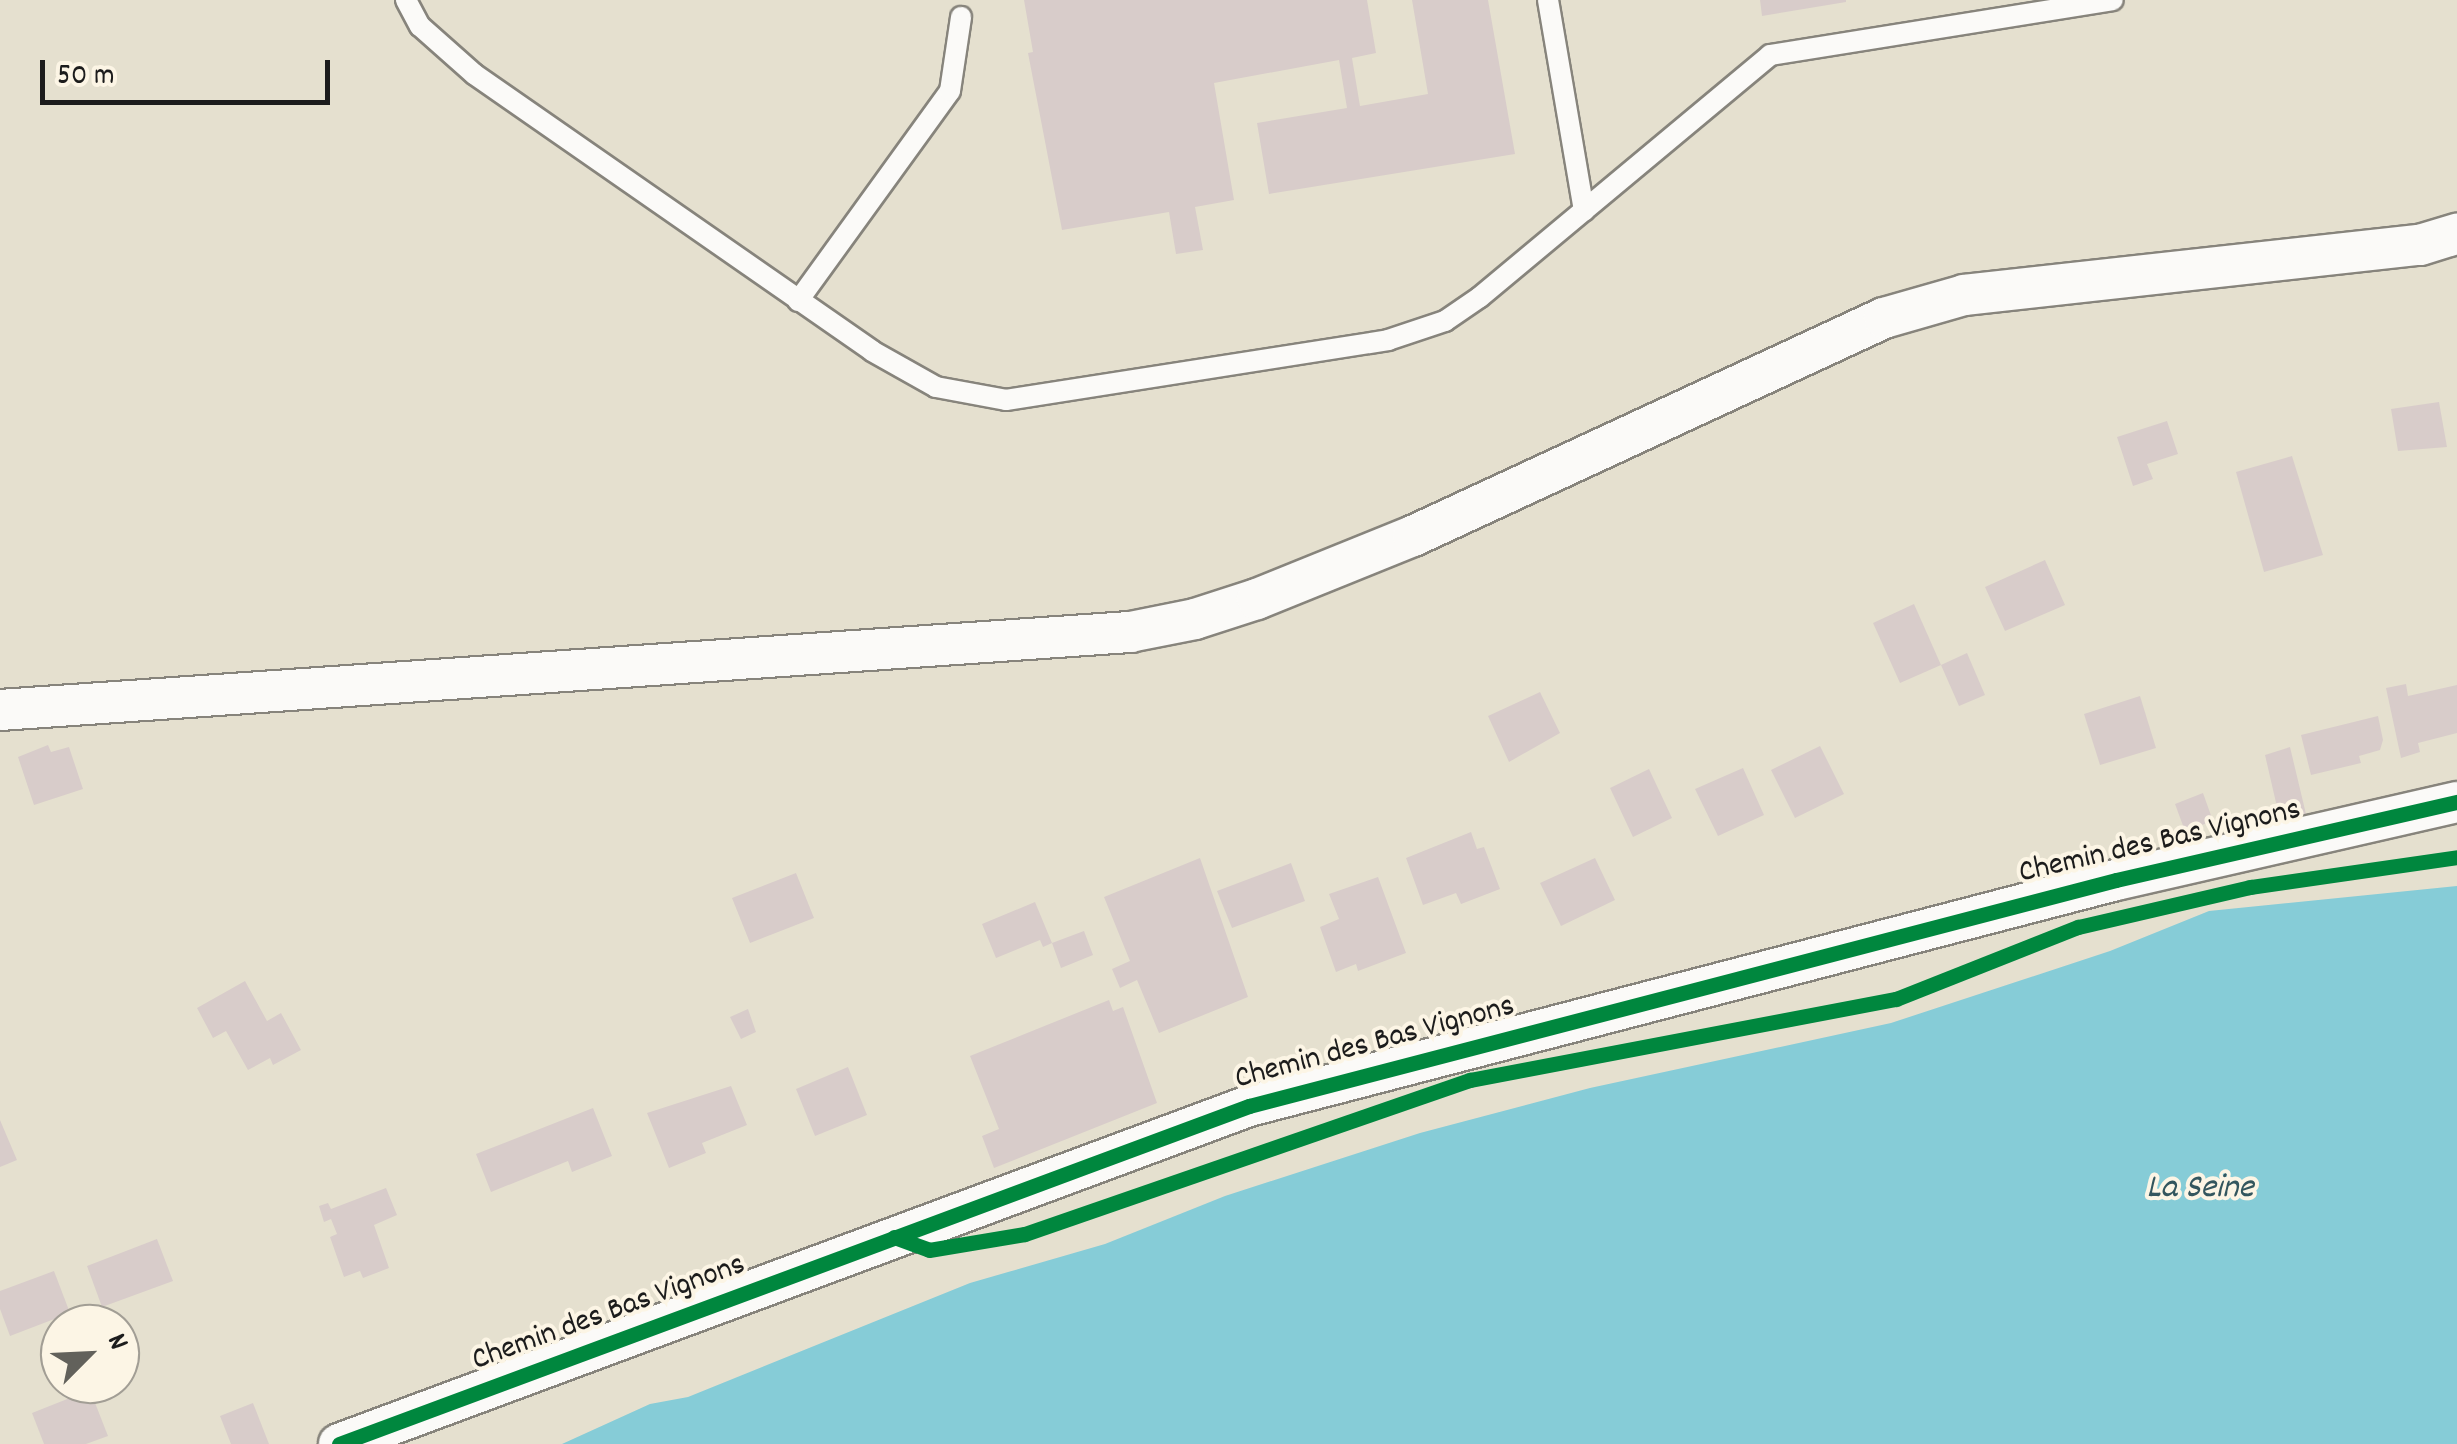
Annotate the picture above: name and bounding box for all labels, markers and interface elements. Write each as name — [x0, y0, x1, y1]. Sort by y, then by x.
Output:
scale bar — [45, 40, 335, 102]
text: 50 m — [57, 56, 115, 99]
street label: Chemin des Bas Vignons — [2015, 792, 2305, 894]
street label: Chemin des Bas Vignons — [1231, 988, 1519, 1100]
water label: La Seine — [2146, 1168, 2254, 1210]
street label: Chemin des Bas Vignons — [467, 1247, 751, 1381]
north arrow — [40, 1304, 140, 1404]
text: N — [94, 1328, 137, 1357]

